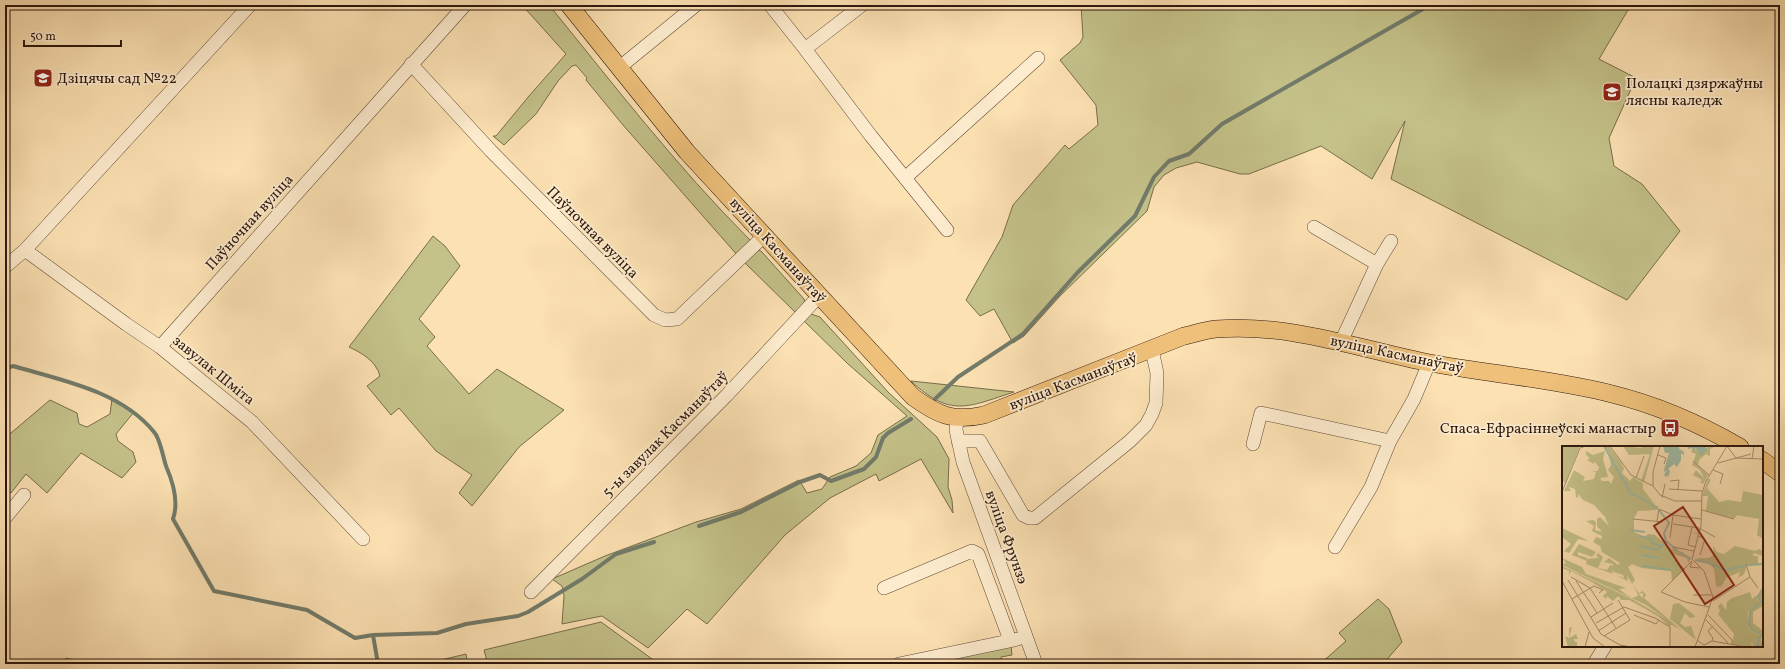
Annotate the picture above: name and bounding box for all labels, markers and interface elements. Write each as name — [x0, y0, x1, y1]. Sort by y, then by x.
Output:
scale bar — [24, 22, 121, 48]
text: 50 m — [30, 29, 56, 45]
school or university icon: Дзіцячы сад №22 — [32, 67, 54, 89]
place label: Дзіцячы сад №22 — [57, 69, 177, 90]
place label: Полацкі дзяржаўны лясны каледж — [1626, 74, 1764, 112]
school or university icon: Полацкі дзяржаўны лясны каледж — [1601, 81, 1623, 103]
street label: Паўночная вуліца — [201, 170, 299, 276]
street label: Паўночная вуліца — [541, 182, 643, 284]
street label: вуліца Касманаўтаў — [724, 194, 830, 308]
street label: завулак Шміта — [167, 331, 259, 411]
street label: вуліца Касманаўтаў — [1328, 331, 1465, 380]
street label: вуліца Касманаўтаў — [1006, 348, 1141, 417]
street label: 5-ы завулак Касманаўтаў — [598, 367, 734, 503]
bus stop icon: Спаса-Ефрасіннеўскі манастыр — [1659, 417, 1681, 439]
place label: Спаса-Ефрасіннеўскі манастыр — [1440, 419, 1656, 440]
inset map — [1562, 446, 1763, 647]
street label: вуліца Фрунзэ — [979, 488, 1032, 587]

